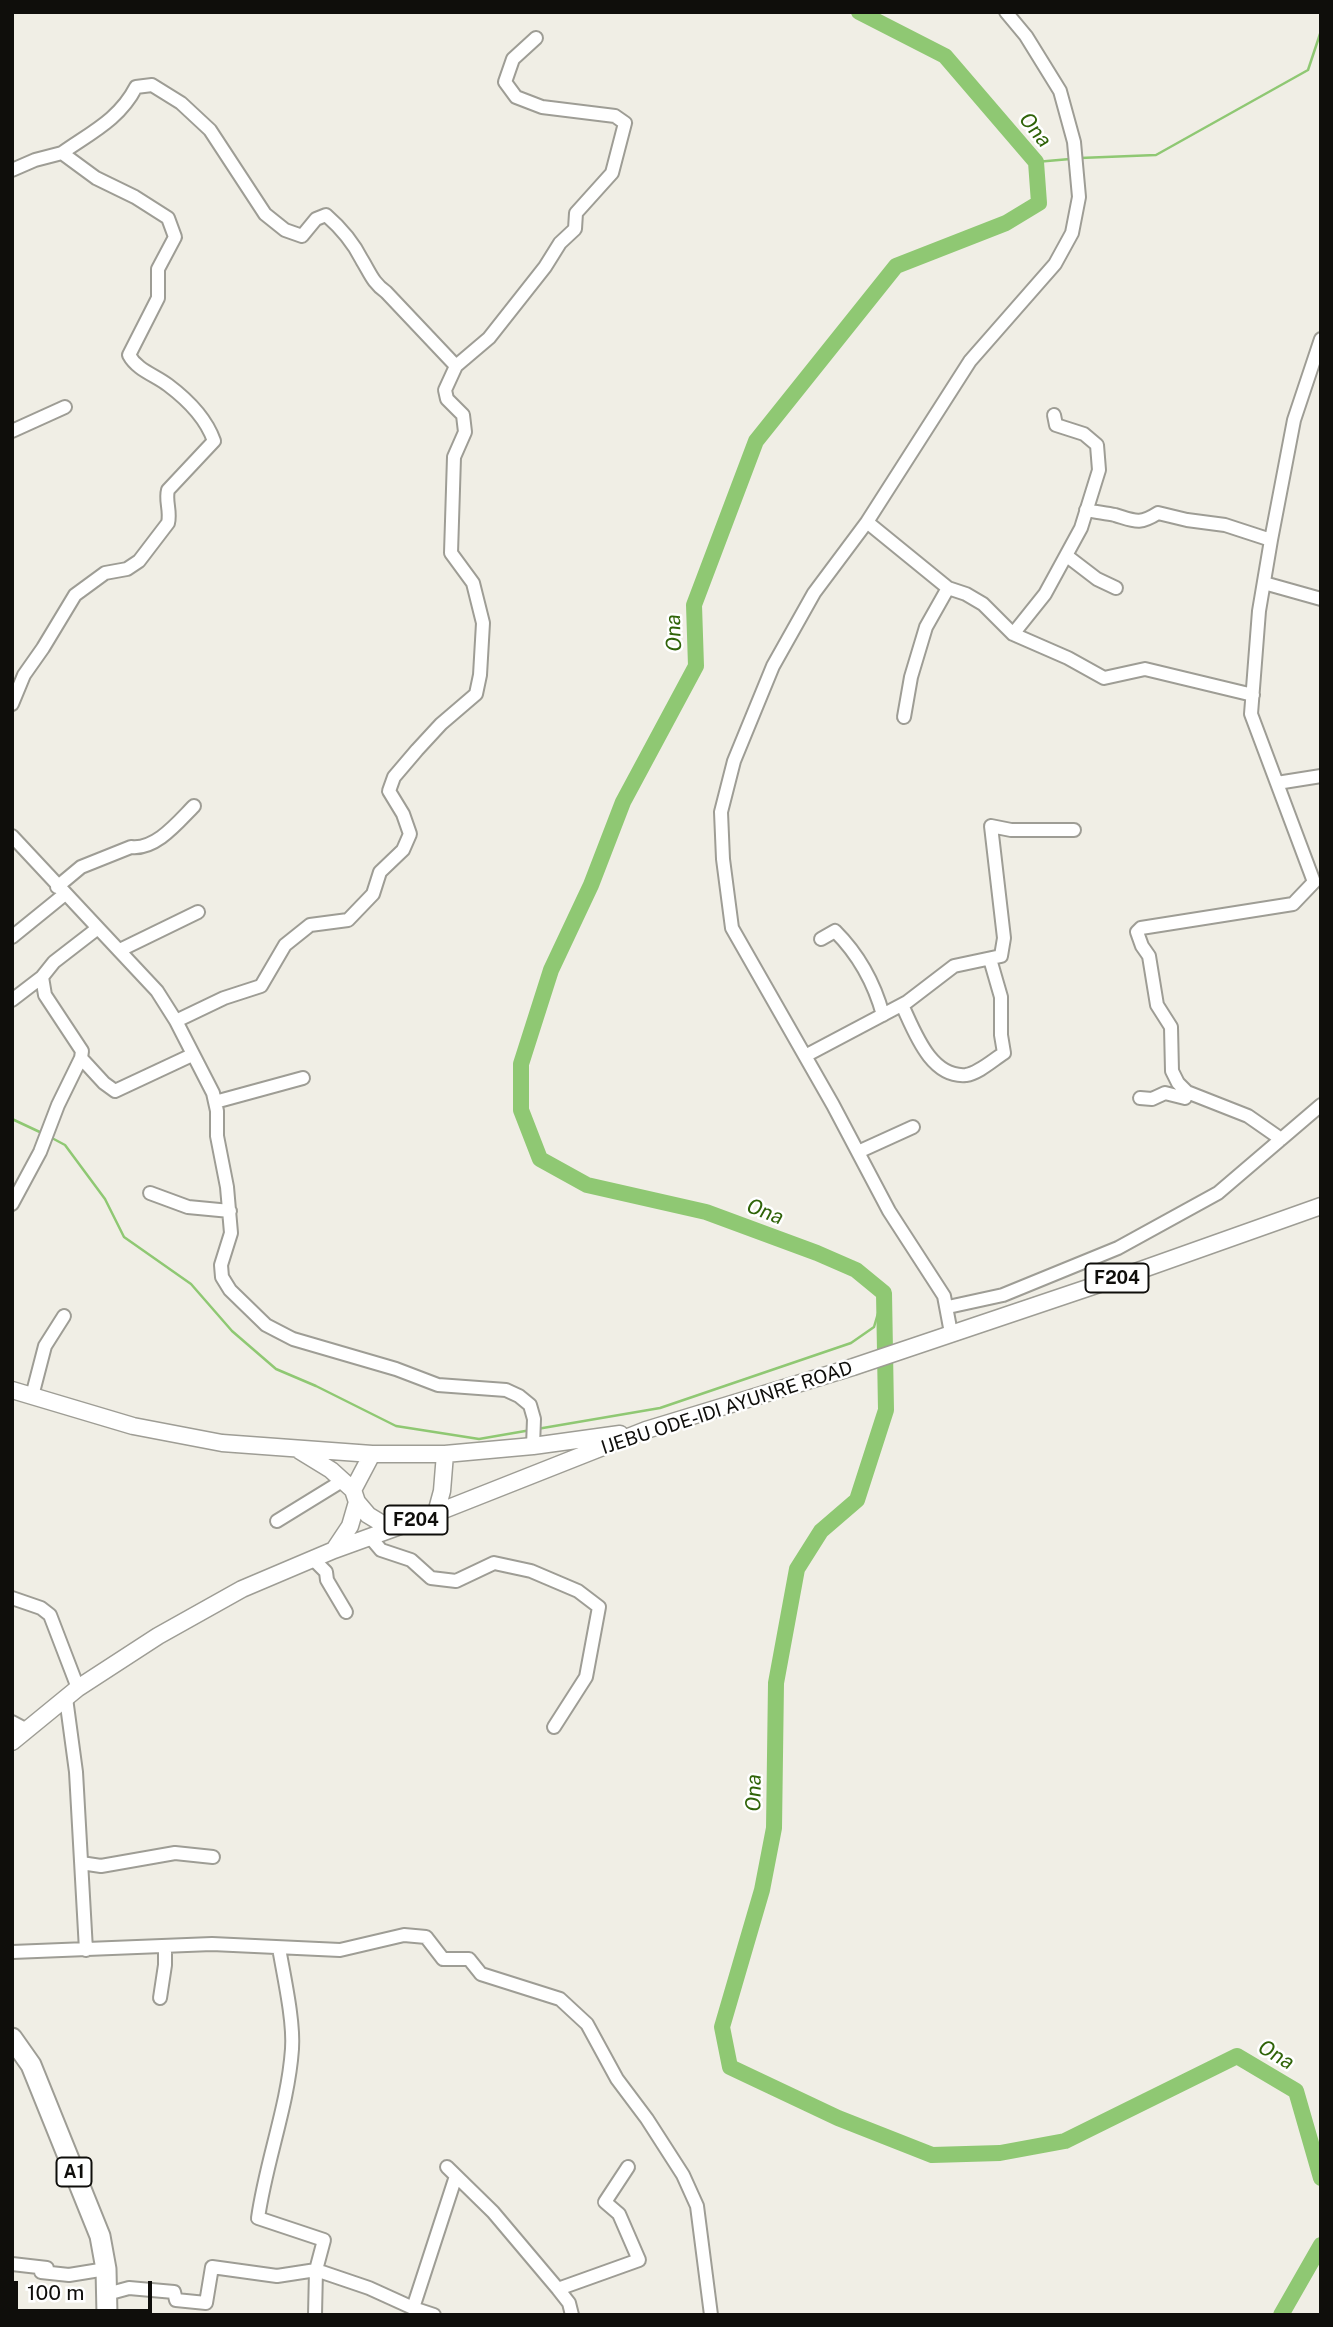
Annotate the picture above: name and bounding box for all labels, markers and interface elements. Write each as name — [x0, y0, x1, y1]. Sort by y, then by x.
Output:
water label: Ona — [1013, 107, 1057, 153]
water label: Ona — [661, 614, 687, 652]
water label: Ona — [743, 1194, 787, 1230]
road number: F204 — [1086, 1264, 1148, 1293]
street label: IJEBU ODE-IDI AYUNRE ROAD — [599, 1357, 855, 1459]
road number: F204 — [384, 1506, 448, 1534]
water label: Ona — [741, 1774, 767, 1812]
water label: Ona — [1253, 2035, 1299, 2075]
road number: A1 — [56, 2158, 92, 2186]
scale bar — [18, 2268, 156, 2312]
text: 100 m — [27, 2280, 84, 2305]

